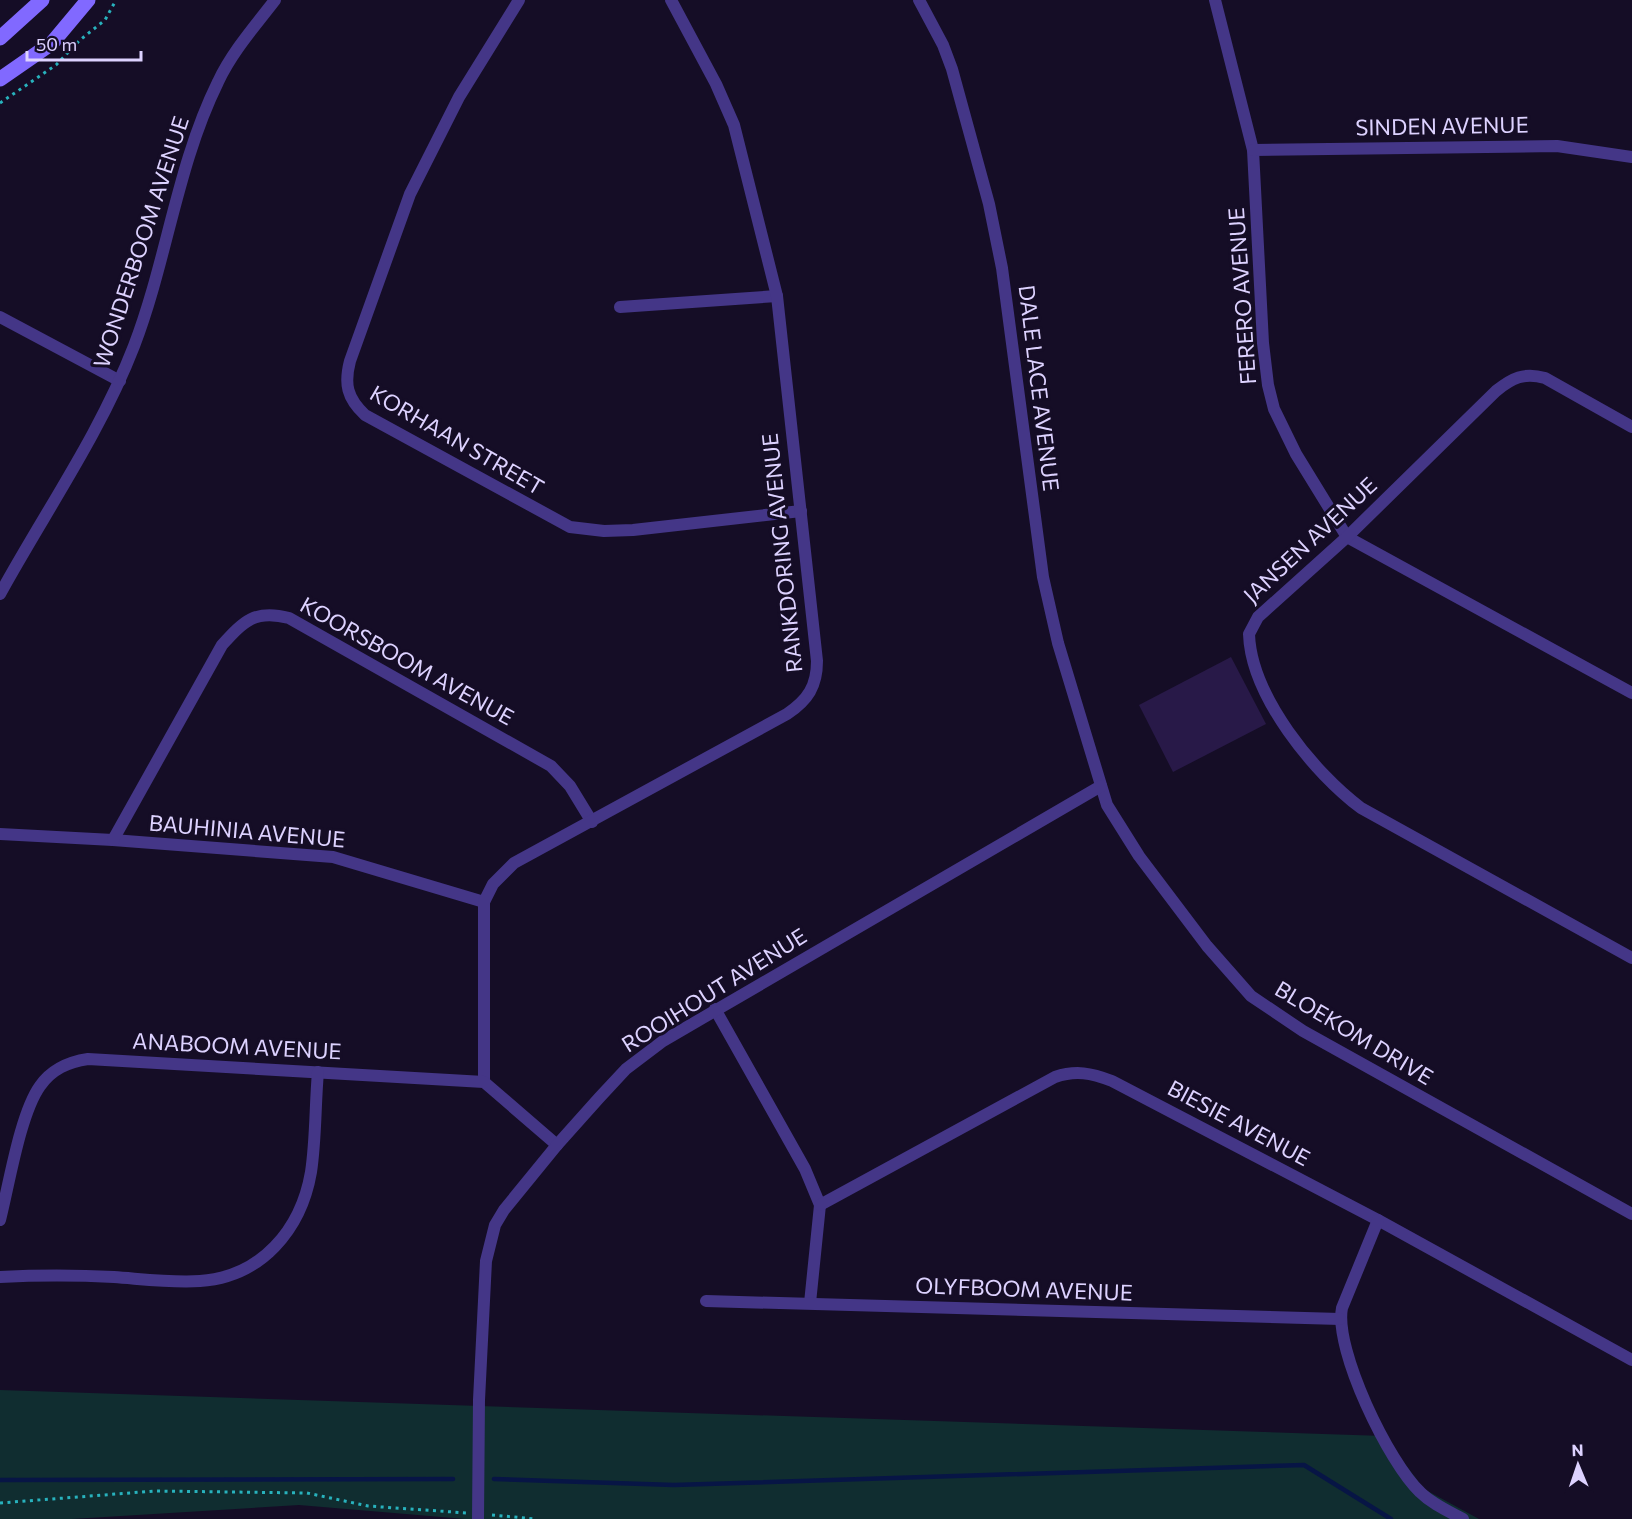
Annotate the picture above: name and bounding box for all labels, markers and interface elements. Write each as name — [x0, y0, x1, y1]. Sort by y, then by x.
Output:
scale bar — [27, 24, 141, 62]
text: 50 m — [36, 33, 77, 55]
street label: SINDEN AVENUE — [1355, 110, 1529, 141]
street label: WONDERBOOM AVENUE — [87, 113, 194, 371]
street label: FERERO AVENUE — [1222, 207, 1261, 386]
street label: DALE LACE AVENUE — [1013, 283, 1066, 493]
street label: KORHAAN STREET — [366, 379, 549, 500]
street label: RANKDORING AVENUE — [755, 432, 808, 674]
street label: JANSEN AVENUE — [1237, 471, 1382, 608]
street label: KOORSBOOM AVENUE — [296, 591, 519, 731]
street label: BAUHINIA AVENUE — [148, 808, 346, 853]
street label: ROOIHOUT AVENUE — [616, 922, 811, 1057]
street label: BLOEKOM DRIVE — [1270, 975, 1438, 1090]
street label: ANABOOM AVENUE — [132, 1027, 342, 1064]
street label: BIESIE AVENUE — [1164, 1074, 1315, 1171]
street label: OLYFBOOM AVENUE — [915, 1271, 1133, 1306]
north arrow — [1548, 1435, 1608, 1495]
text: N — [1571, 1440, 1584, 1459]

